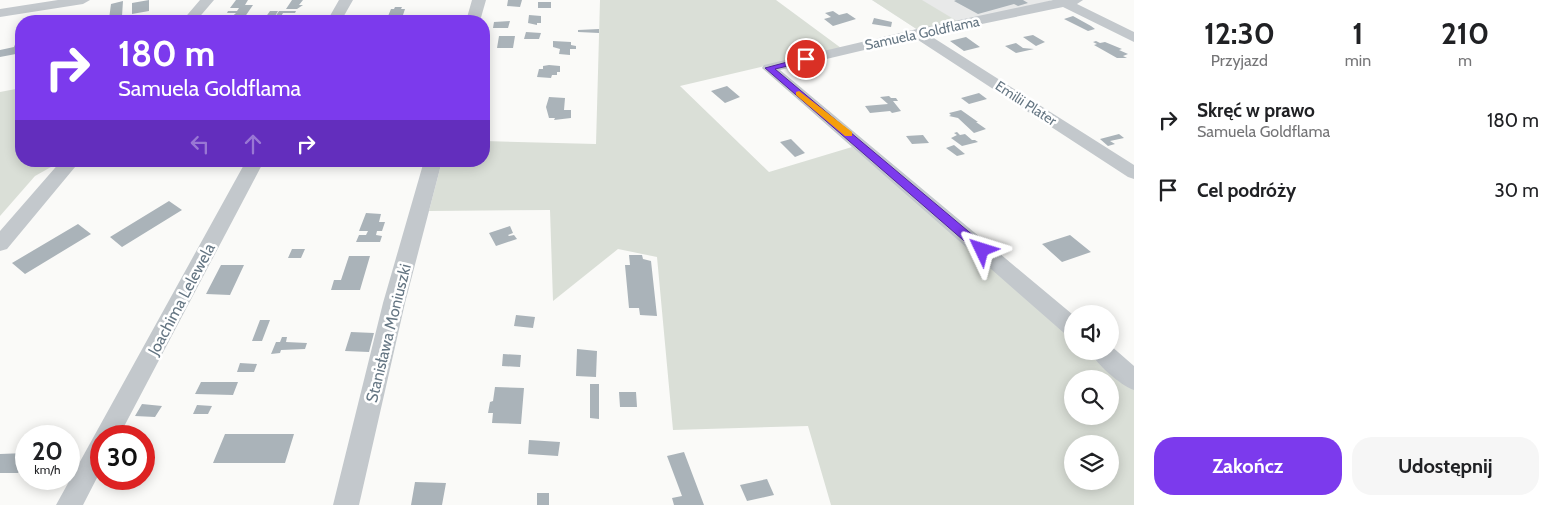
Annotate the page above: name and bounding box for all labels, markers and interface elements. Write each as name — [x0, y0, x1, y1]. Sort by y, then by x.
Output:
street label: Samuela Goldflama — [863, 12, 981, 54]
text: 12:30 — [1204, 15, 1275, 52]
text: 1 — [1352, 15, 1363, 52]
text: 210 — [1441, 15, 1489, 52]
text: 180 m — [118, 32, 215, 75]
icon: right — [35, 35, 100, 100]
pin — [785, 38, 827, 80]
icon: arrive — [792, 45, 820, 73]
text: Przyjazd — [1211, 51, 1268, 70]
text: min — [1345, 51, 1371, 70]
text: m — [1458, 51, 1472, 70]
text: Samuela Goldflama — [118, 75, 301, 102]
street label: Emilii Plater — [992, 77, 1060, 130]
text: Skręć w prawo — [1197, 99, 1315, 122]
icon: right — [1154, 106, 1182, 134]
text: 180 m — [1487, 109, 1539, 132]
text: Samuela Goldflama — [1197, 122, 1330, 141]
icon: left — [186, 130, 214, 158]
icon: ahead — [239, 130, 267, 158]
icon: right — [292, 130, 320, 158]
icon: arrive — [1154, 176, 1182, 204]
text: Cel podróży — [1197, 179, 1296, 202]
text: 30 m — [1495, 179, 1539, 202]
position arrow — [955, 223, 1007, 275]
street label: Joachima Lelewela — [143, 240, 219, 359]
street label: Stanisława Moniuszki — [362, 262, 415, 404]
map controls — [1064, 305, 1119, 490]
button: sound — [1064, 305, 1119, 360]
button: search — [1064, 370, 1119, 425]
speed limit sign: 30 — [90, 425, 155, 490]
button: layers — [1064, 435, 1119, 490]
text: 20 — [32, 436, 63, 466]
button: Zakończ — [1154, 437, 1342, 495]
button: Udostępnij — [1352, 437, 1539, 495]
text: km/h — [34, 462, 61, 477]

